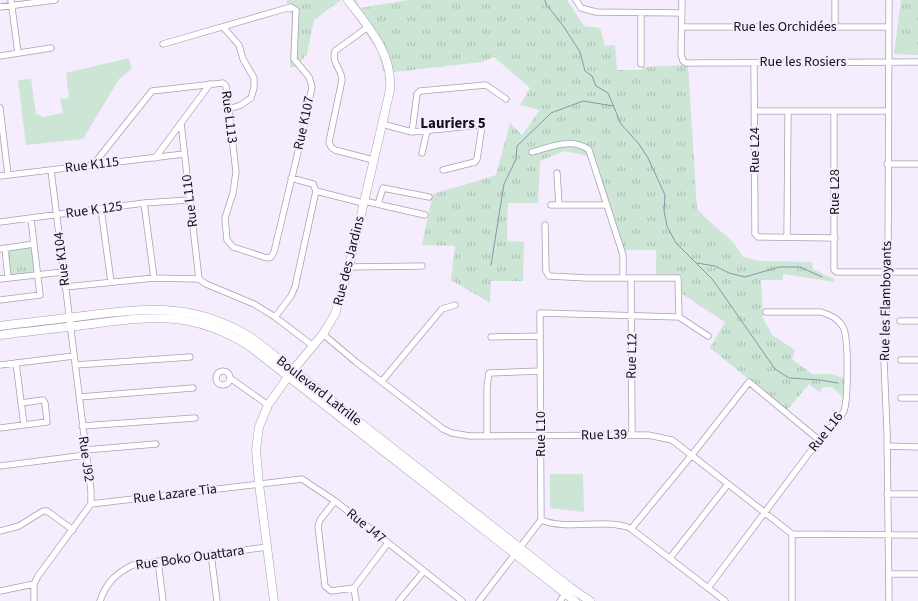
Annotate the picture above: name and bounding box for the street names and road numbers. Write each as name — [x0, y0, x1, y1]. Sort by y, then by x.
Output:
street label: Rue les Orchidées — [733, 17, 837, 37]
street label: Rue les Rosiers — [760, 52, 847, 72]
street label: Rue L113 — [216, 89, 242, 145]
street label: Rue K107 — [289, 94, 319, 152]
street label: Rue L24 — [745, 127, 765, 173]
street label: Rue K115 — [64, 152, 120, 178]
street label: Rue L28 — [825, 169, 845, 215]
street label: Rue L110 — [177, 173, 203, 229]
street label: Rue K 125 — [64, 196, 124, 224]
street label: Rue des Jardins — [328, 214, 370, 308]
street label: Rue K104 — [49, 231, 75, 287]
street label: Rue les Flamboyants — [875, 241, 897, 361]
street label: Rue L12 — [622, 333, 642, 379]
street label: Boulevard Latrille — [272, 351, 366, 431]
street label: Rue L16 — [804, 408, 848, 456]
street label: Rue L10 — [531, 411, 551, 457]
street label: Rue L39 — [581, 425, 627, 445]
street label: Rue J92 — [73, 435, 99, 483]
street label: Rue Lazare Tia — [132, 479, 218, 509]
street label: Rue J47 — [342, 504, 390, 548]
street label: Rue Boko Ouattara — [134, 540, 246, 576]

